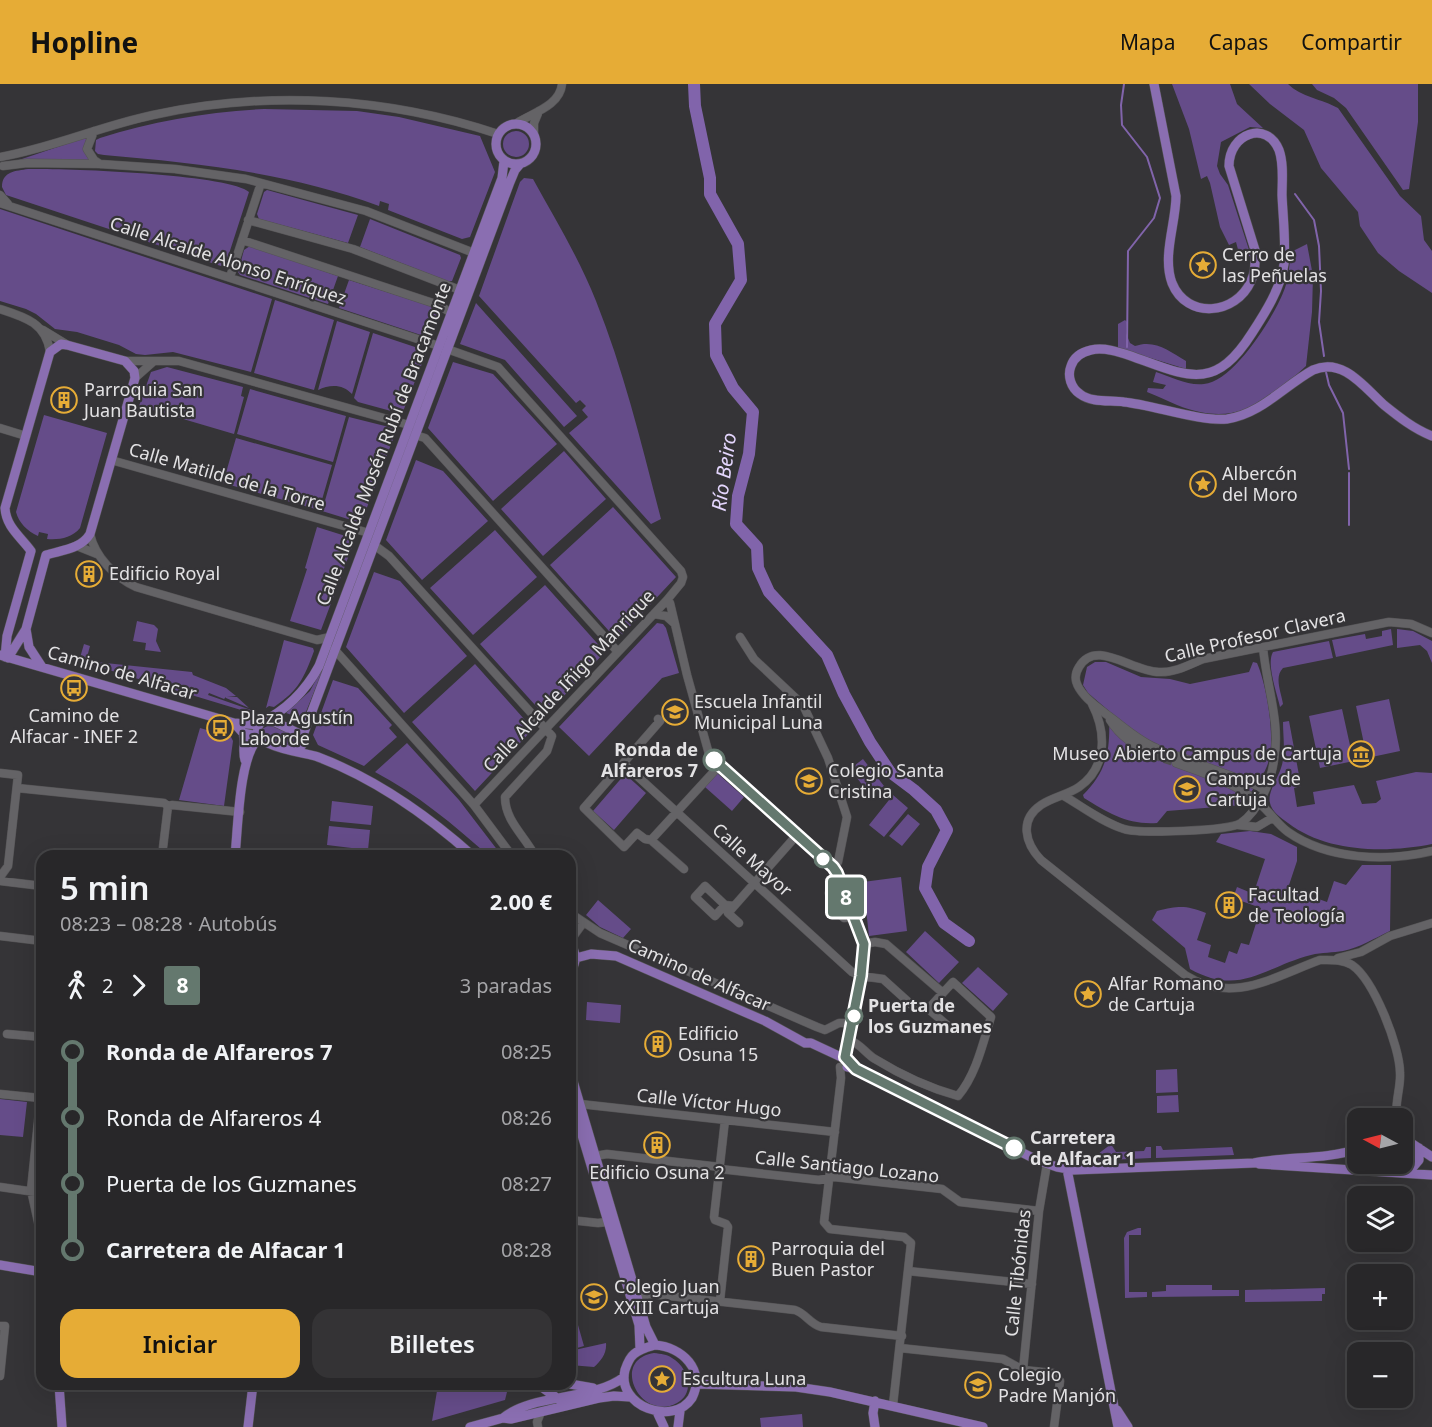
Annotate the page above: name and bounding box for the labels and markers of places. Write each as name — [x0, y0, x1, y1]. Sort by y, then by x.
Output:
place label: Cerro de las Peñuelas — [1222, 242, 1327, 287]
place icon: Cerro de las Peñuelas — [1188, 250, 1218, 280]
place label: Parroquia San Juan Bautista — [82, 377, 203, 422]
building icon: Parroquia San Juan Bautista — [49, 385, 79, 415]
place label: Albercón del Moro — [1222, 461, 1298, 506]
place icon: Albercón del Moro — [1188, 469, 1218, 499]
building icon: Edificio Royal — [74, 559, 104, 589]
place label: Edificio Royal — [109, 561, 220, 585]
bus stop icon: Camino de Alfacar - INEF 2 — [59, 673, 89, 703]
place label: Escuela Infantil Municipal Luna — [694, 689, 823, 734]
school or university icon: Escuela Infantil Municipal Luna — [660, 697, 690, 727]
place label: Camino de Alfacar - INEF 2 — [10, 703, 138, 748]
place label: Plaza Agustín Laborde — [240, 705, 353, 750]
bus stop icon: Plaza Agustín Laborde — [205, 713, 235, 743]
place label: Ronda de Alfareros 7 — [601, 737, 698, 782]
museum icon: Museo Abierto Campus de Cartuja — [1346, 739, 1376, 769]
place label: Museo Abierto Campus de Cartuja — [1052, 741, 1342, 765]
marker: Ronda de Alfareros 7 — [703, 749, 725, 771]
place label: Colegio Santa Cristina — [828, 758, 944, 803]
school or university icon: Colegio Santa Cristina — [794, 766, 824, 796]
place label: Campus de Cartuja — [1206, 766, 1301, 811]
school or university icon: Campus de Cartuja — [1172, 774, 1202, 804]
unlabelled marker — [814, 850, 832, 868]
place label: Facultad de Teología — [1248, 882, 1345, 927]
building icon: Facultad de Teología — [1214, 890, 1244, 920]
place label: Alfar Romano de Cartuja — [1108, 971, 1224, 1016]
place icon: Alfar Romano de Cartuja — [1073, 979, 1103, 1009]
place label: Puerta de los Guzmanes — [868, 993, 992, 1038]
marker: Puerta de los Guzmanes — [845, 1007, 863, 1025]
place label: Edificio Osuna 15 — [678, 1021, 758, 1066]
building icon: Edificio Osuna 15 — [643, 1029, 673, 1059]
place label: Carretera de Alfacar 1 — [1030, 1125, 1135, 1170]
building icon: Edificio Osuna 2 — [642, 1130, 672, 1160]
marker: Carretera de Alfacar 1 — [1003, 1137, 1025, 1159]
place label: Edificio Osuna 2 — [589, 1160, 725, 1184]
place label: Parroquia del Buen Pastor — [771, 1236, 885, 1281]
building icon: Parroquia del Buen Pastor — [736, 1244, 766, 1274]
place label: Colegio Juan XXIII Cartuja — [614, 1274, 720, 1319]
school or university icon: Colegio Juan XXIII Cartuja — [579, 1282, 609, 1312]
place label: Colegio Padre Manjón — [998, 1362, 1116, 1407]
place icon: Escultura Luna — [647, 1364, 677, 1394]
place label: Escultura Luna — [682, 1366, 806, 1390]
school or university icon: Colegio Padre Manjón — [963, 1370, 993, 1400]

